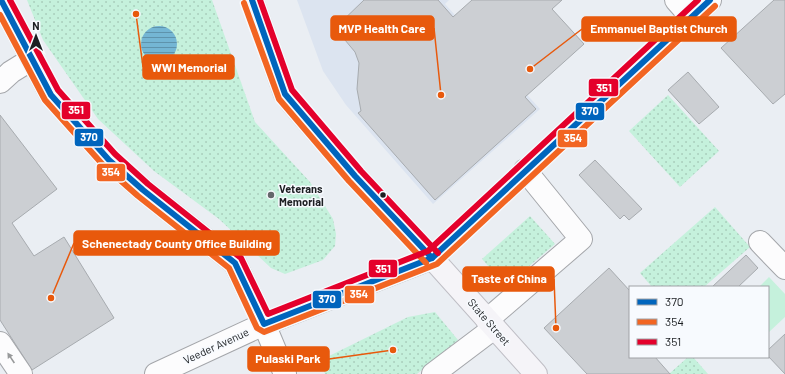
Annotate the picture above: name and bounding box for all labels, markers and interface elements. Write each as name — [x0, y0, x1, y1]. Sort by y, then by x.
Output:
north arrow — [16, 16, 56, 56]
callout: MVP Health Care — [331, 16, 434, 40]
callout: Emmanuel Baptist Church — [582, 17, 736, 41]
text: N — [32, 19, 40, 32]
text: MVP Health Care — [339, 21, 426, 35]
text: Emmanuel Baptist Church — [590, 21, 728, 35]
callout: WWI Memorial — [143, 55, 234, 79]
text: WWI Memorial — [151, 60, 227, 74]
line badge: 351 — [588, 78, 619, 97]
text: 351 — [596, 81, 612, 94]
line badge: 351 — [61, 101, 91, 120]
line badge: 370 — [575, 102, 605, 121]
text: 351 — [68, 103, 84, 116]
text: 370 — [581, 104, 599, 117]
line badge: 370 — [74, 128, 104, 147]
line badge: 354 — [557, 129, 588, 148]
text: 370 — [80, 130, 98, 143]
text: 354 — [564, 131, 583, 144]
line badge: 354 — [96, 163, 126, 182]
text: 354 — [102, 165, 121, 178]
place label: Veterans Memorial — [279, 182, 324, 208]
marker: Veterans Memorial — [266, 190, 276, 200]
unlabelled marker — [378, 190, 388, 200]
callout: Schenectady County Office Building — [74, 231, 279, 255]
text: Schenectady County Office Building — [82, 236, 272, 250]
line badge: 351 — [368, 259, 398, 278]
text: 351 — [375, 262, 391, 275]
callout: Taste of China — [463, 267, 554, 291]
text: Taste of China — [471, 271, 547, 285]
line badge: 354 — [344, 285, 375, 304]
legend — [629, 286, 769, 358]
text: 354 — [350, 287, 369, 300]
line badge: 370 — [312, 290, 342, 309]
text: 370 — [318, 292, 336, 305]
text: 370 — [665, 294, 684, 308]
street label: State Street — [465, 296, 513, 348]
text: 354 — [665, 314, 684, 328]
street label: Veeder Avenue — [181, 325, 251, 366]
text: 351 — [665, 334, 681, 348]
callout: Pulaski Park — [248, 347, 329, 371]
text: Pulaski Park — [255, 351, 321, 365]
one-way arrow — [7, 353, 15, 364]

